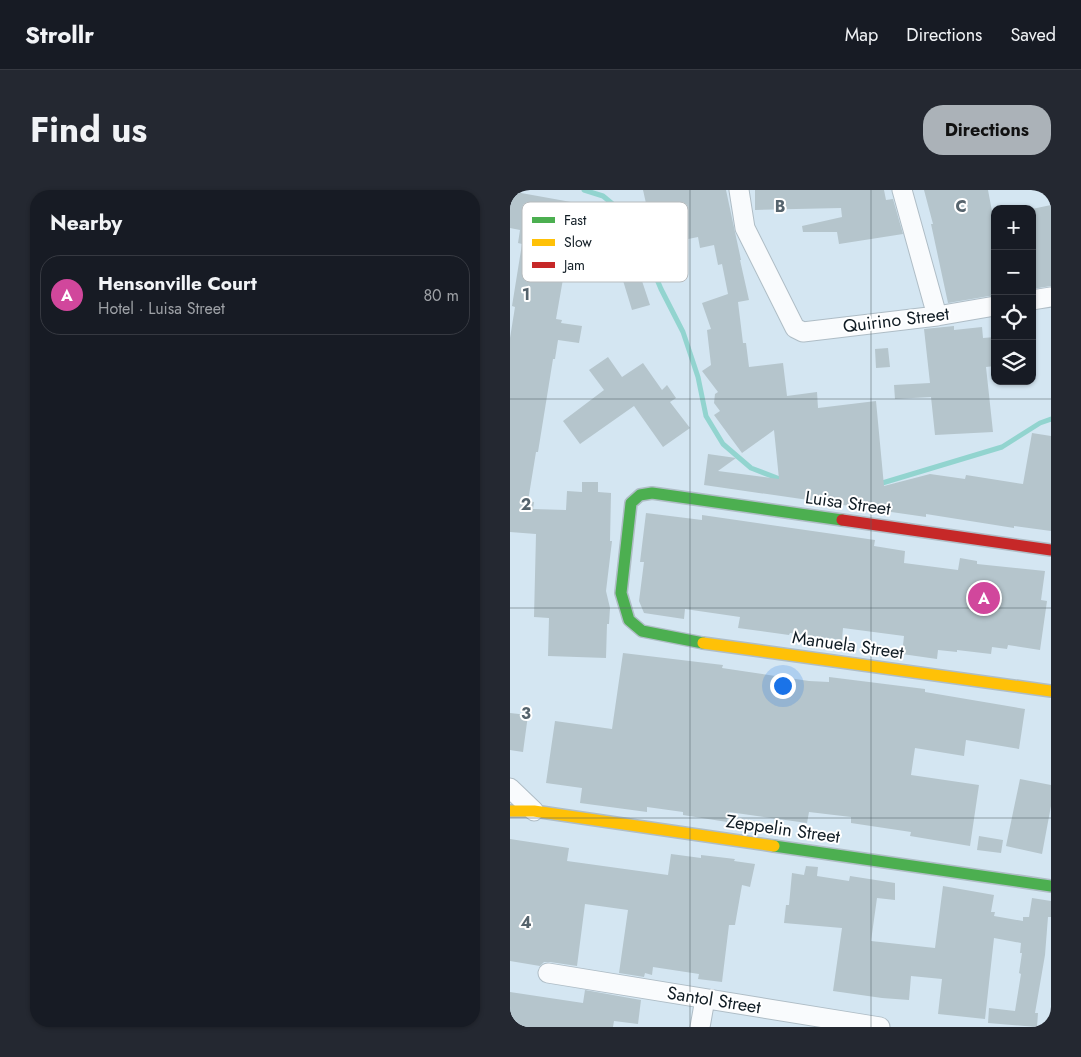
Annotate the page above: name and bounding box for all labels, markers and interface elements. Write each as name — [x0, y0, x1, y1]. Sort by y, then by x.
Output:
text: Strollr — [25, 17, 94, 52]
text: Map — [845, 22, 878, 48]
text: Directions — [906, 22, 982, 48]
text: Saved — [1010, 22, 1056, 48]
text: Find us — [30, 105, 147, 155]
button: Directions — [923, 105, 1051, 155]
text: B — [775, 195, 785, 218]
text: C — [955, 195, 967, 218]
legend — [522, 202, 688, 282]
map controls — [991, 205, 1036, 385]
button: + — [991, 205, 1036, 250]
text: Nearby — [50, 208, 122, 238]
text: Fast — [564, 210, 587, 230]
text: Slow — [564, 232, 592, 252]
button: − — [991, 250, 1036, 295]
text: Jam — [562, 255, 585, 275]
text: Hensonville Court — [98, 270, 257, 297]
text: 1 — [522, 283, 530, 306]
text: A — [61, 284, 73, 307]
text: 80 m — [423, 284, 459, 307]
button: locate — [991, 295, 1036, 340]
text: Hotel · Luisa Street — [98, 297, 225, 320]
street label: Quirino Street — [841, 301, 951, 339]
button: layers — [991, 340, 1036, 385]
street label: Luisa Street — [804, 484, 893, 522]
text: 2 — [521, 493, 531, 516]
pin: A — [968, 579, 1000, 617]
street label: Manuela Street — [790, 624, 906, 666]
your location — [770, 673, 796, 699]
text: 3 — [521, 702, 531, 725]
street label: Zeppelin Street — [724, 808, 842, 850]
text: 4 — [520, 911, 532, 934]
street label: Santol Street — [665, 980, 763, 1020]

